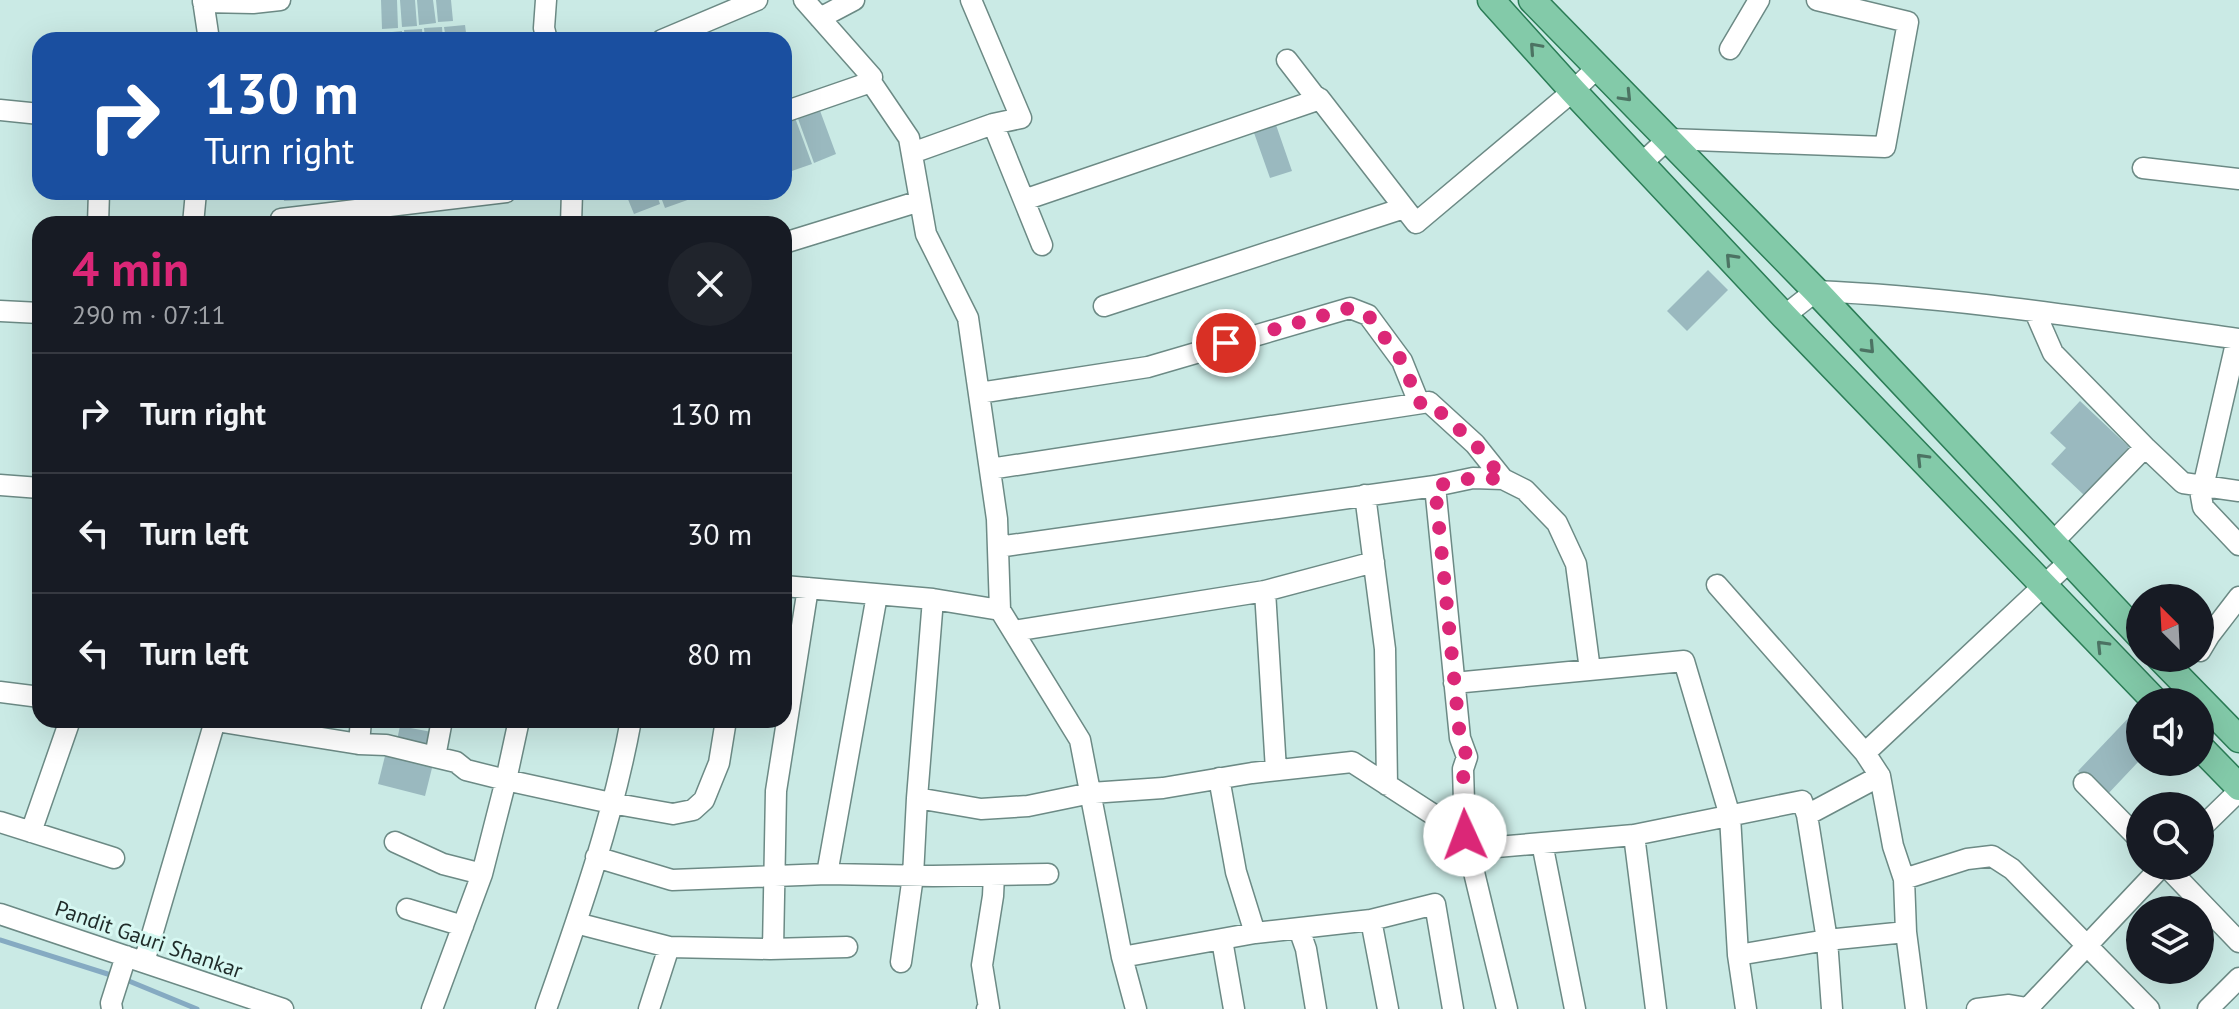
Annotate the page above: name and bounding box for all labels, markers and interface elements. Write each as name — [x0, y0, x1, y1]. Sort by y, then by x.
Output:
one-way arrow — [1530, 42, 1545, 57]
text: 130 m — [204, 57, 359, 129]
icon: right — [72, 64, 176, 168]
one-way arrow — [1617, 87, 1631, 101]
text: Turn right — [204, 127, 354, 174]
text: 4 min — [72, 237, 189, 299]
button: close — [668, 242, 752, 326]
one-way arrow — [1727, 253, 1741, 268]
text: 290 m · 07:11 — [72, 298, 226, 331]
pin — [1192, 309, 1260, 377]
icon: arrive — [1204, 321, 1248, 365]
one-way arrow — [1860, 339, 1875, 353]
icon: right — [72, 391, 116, 435]
text: Turn right — [140, 394, 266, 433]
text: 130 m — [671, 394, 752, 433]
one-way arrow — [1916, 454, 1931, 468]
icon: left — [72, 511, 116, 555]
text: Turn left — [140, 514, 248, 553]
text: 30 m — [687, 514, 752, 553]
north arrow — [2126, 584, 2214, 672]
map controls — [2126, 584, 2214, 984]
icon: left — [72, 631, 116, 675]
text: Turn left — [140, 634, 248, 673]
text: 80 m — [687, 634, 752, 673]
one-way arrow — [2097, 641, 2111, 655]
button: sound — [2126, 688, 2214, 776]
button: search — [2126, 792, 2214, 880]
position arrow — [1423, 793, 1507, 877]
street label: Pandit Gauri Shankar — [51, 894, 247, 984]
button: layers — [2126, 896, 2214, 984]

